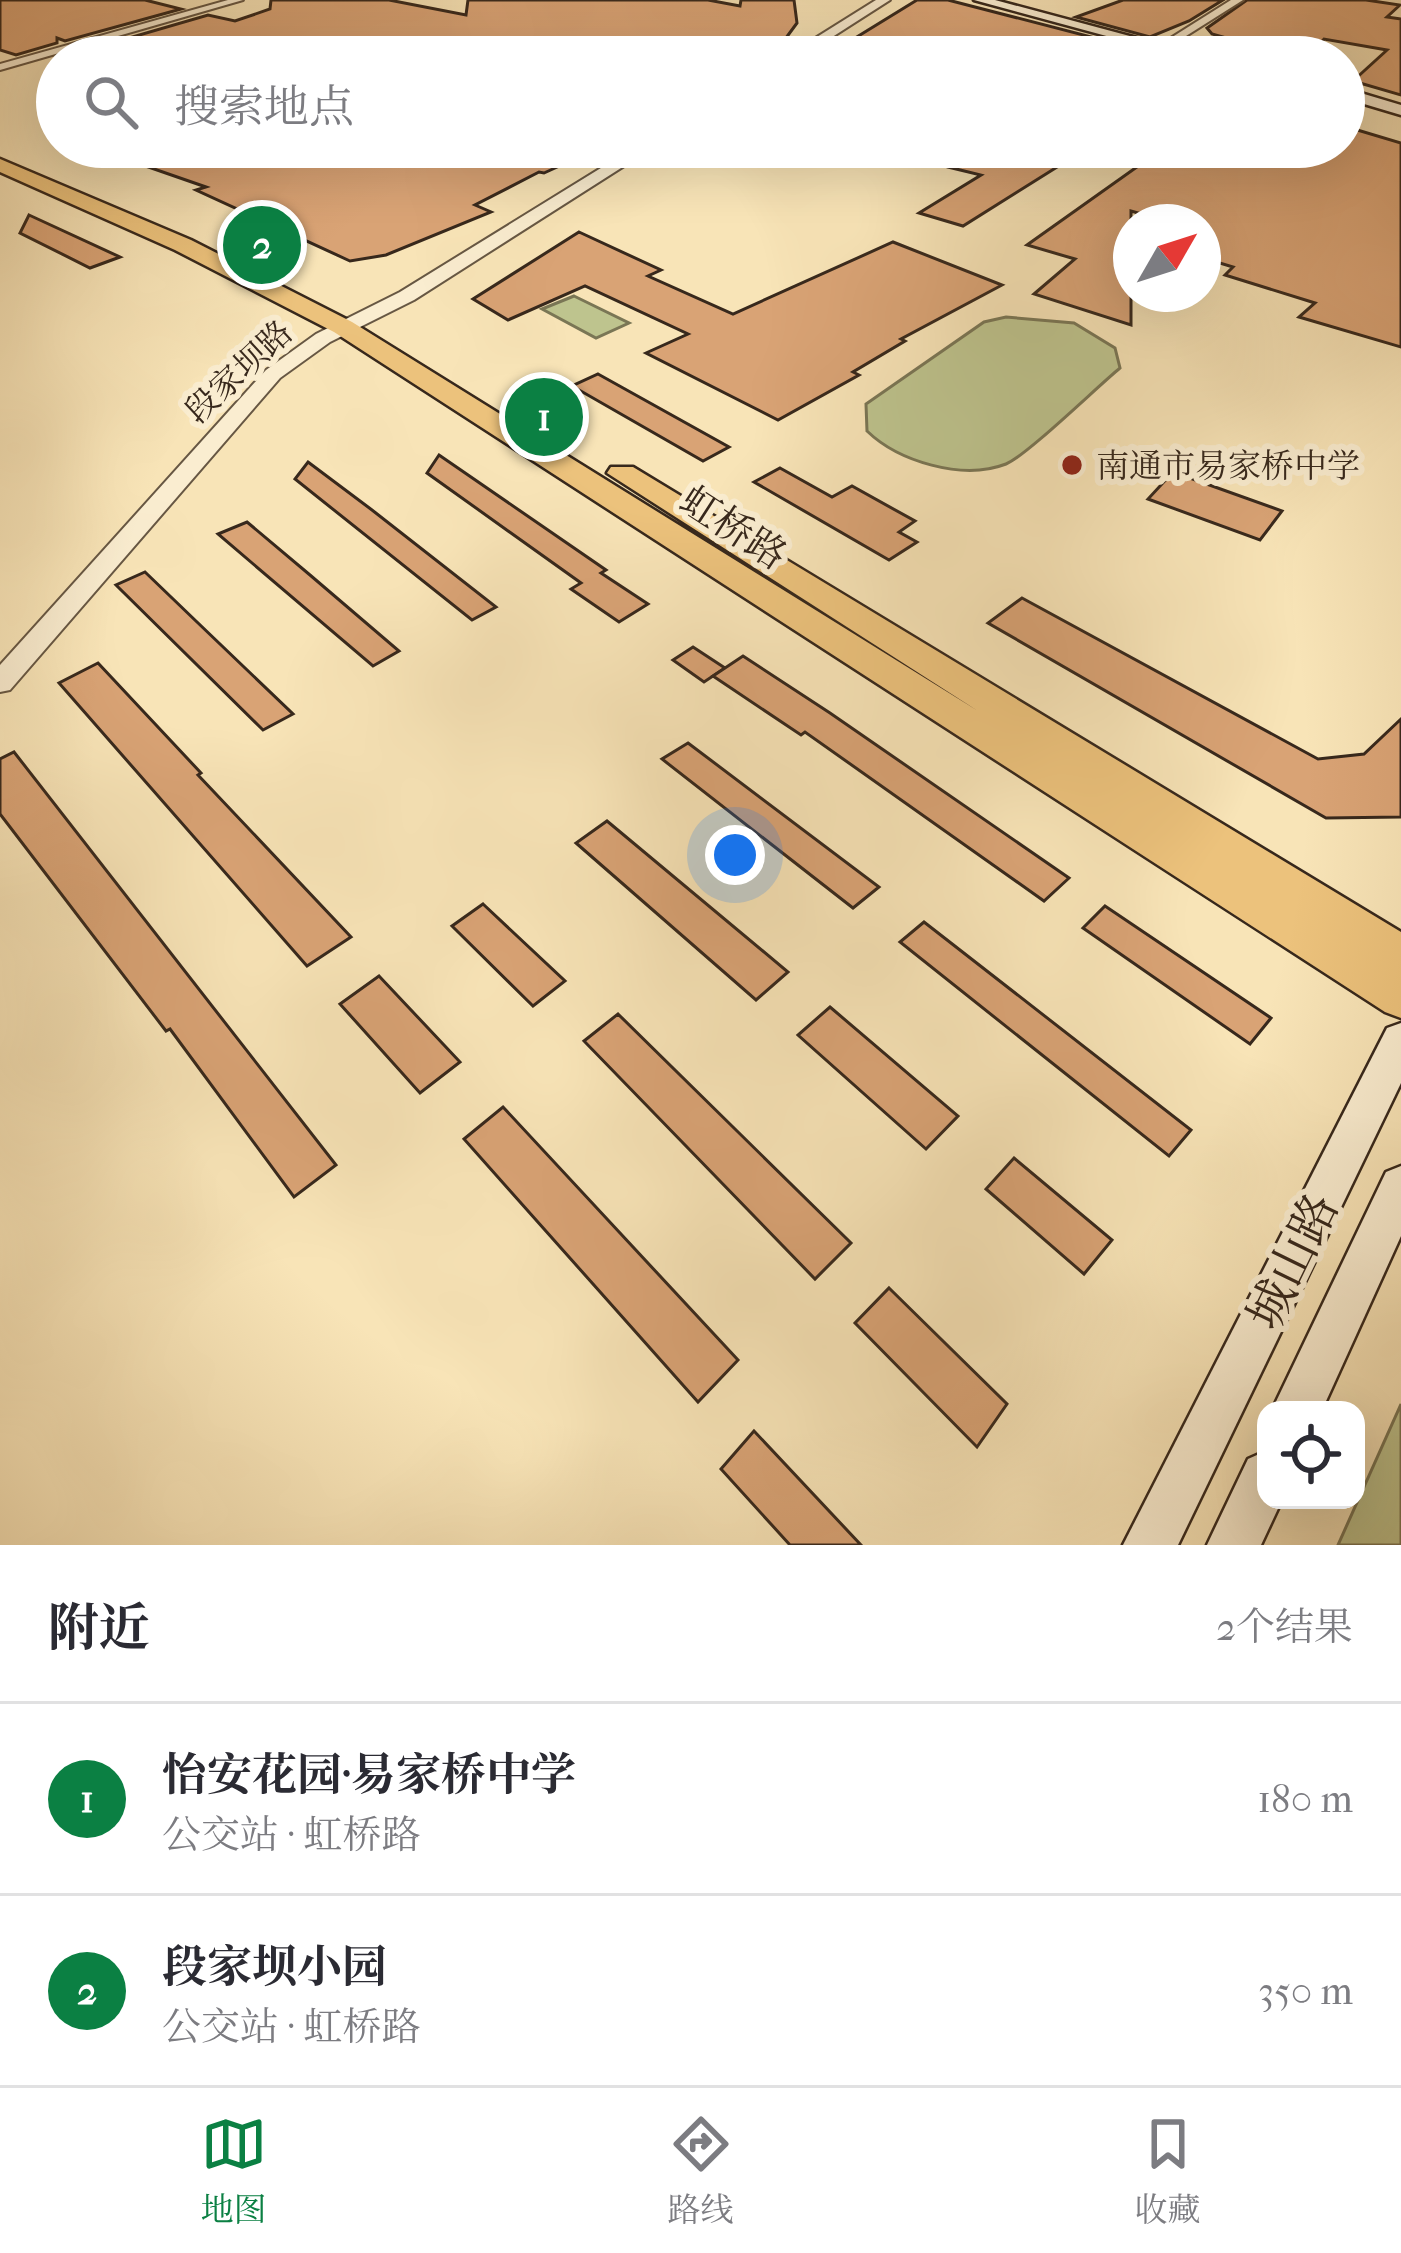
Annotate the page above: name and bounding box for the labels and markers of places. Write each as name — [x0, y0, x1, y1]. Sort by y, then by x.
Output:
pin: 2 — [223, 200, 301, 290]
pin: 1 — [505, 372, 583, 462]
place label: 南通市易家桥中学 — [1096, 447, 1360, 486]
marker: 南通市易家桥中学 — [1059, 452, 1085, 478]

